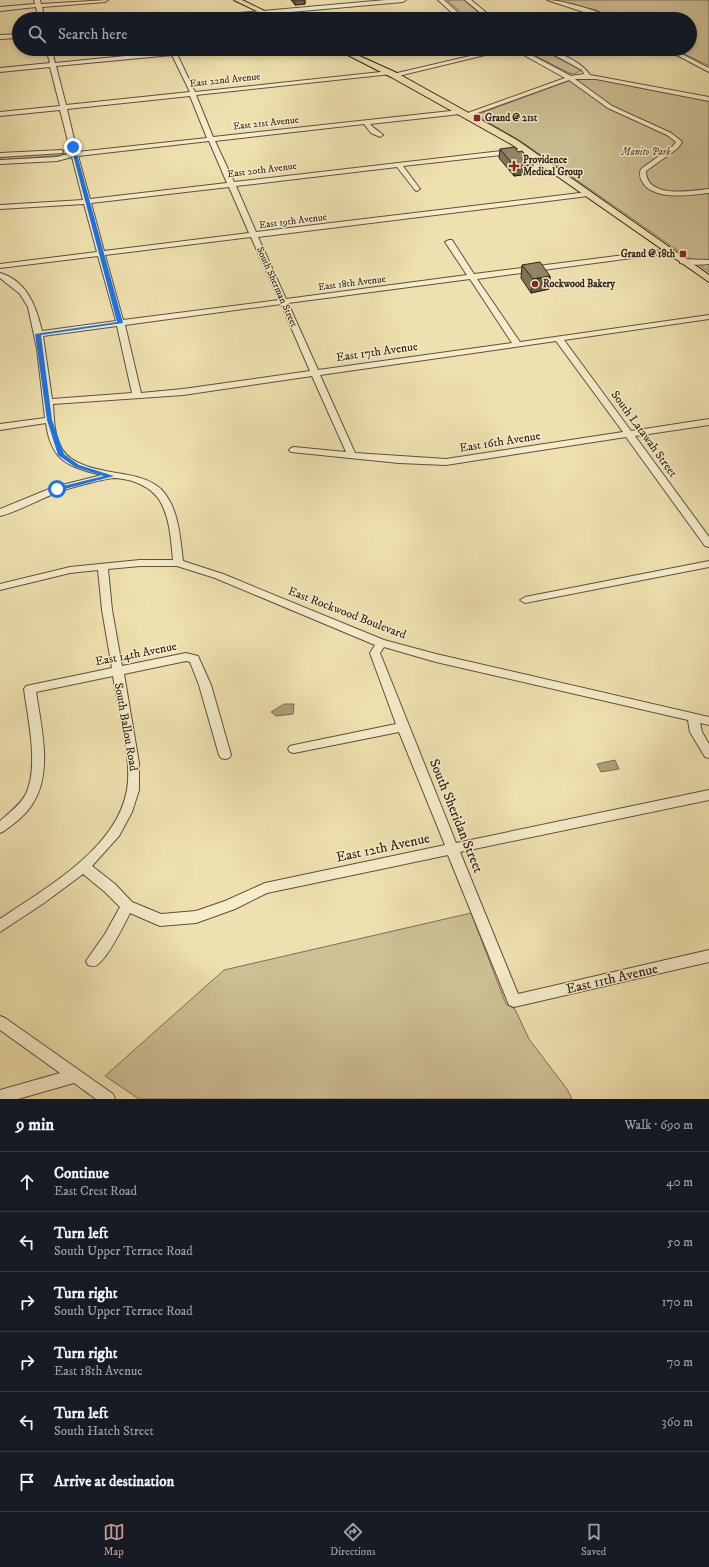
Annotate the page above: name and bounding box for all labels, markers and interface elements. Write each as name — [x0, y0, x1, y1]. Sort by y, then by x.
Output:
search box — [12, 12, 697, 56]
icon: search — [26, 23, 48, 45]
text: Search here — [58, 25, 127, 44]
street label: East 22nd Avenue — [189, 70, 261, 90]
place label: Grand @ 21st — [485, 112, 538, 124]
marker: Grand @ 21st — [472, 113, 482, 123]
street label: East 21st Avenue — [232, 114, 300, 132]
route end — [64, 138, 82, 156]
park label: Manito Park — [621, 146, 671, 158]
place label: Providence Medical Group — [523, 154, 583, 179]
street label: East 20th Avenue — [227, 160, 297, 180]
marker: Providence Medical Group — [508, 160, 520, 172]
street label: East 19th Avenue — [258, 211, 328, 231]
street label: South Sherman Street — [254, 245, 300, 329]
place label: Grand @ 18th — [621, 248, 676, 260]
marker: Grand @ 18th — [678, 249, 688, 259]
street label: East 18th Avenue — [317, 273, 387, 293]
place label: Rockwood Bakery — [543, 278, 615, 291]
marker: Rockwood Bakery — [530, 279, 540, 289]
street label: East 17th Avenue — [335, 339, 419, 365]
street label: South Latawah Street — [608, 388, 681, 480]
street label: East 16th Avenue — [458, 428, 542, 456]
route start — [48, 480, 66, 498]
street label: East Rockwood Boulevard — [286, 584, 408, 642]
street label: East 14th Avenue — [94, 639, 178, 669]
street label: South Ballou Road — [111, 682, 141, 772]
street label: South Sheridan Street — [425, 756, 487, 876]
street label: East 12th Avenue — [335, 829, 432, 867]
street label: East 11th Avenue — [564, 960, 660, 998]
text: 9 min — [16, 1114, 54, 1136]
text: Walk · 690 m — [624, 1117, 693, 1133]
text: Continue — [54, 1164, 109, 1183]
icon: ahead — [16, 1171, 38, 1193]
text: 40 m — [666, 1174, 693, 1190]
text: East Crest Road — [54, 1183, 137, 1199]
text: Turn left — [54, 1224, 108, 1243]
icon: left — [16, 1231, 38, 1253]
text: 50 m — [667, 1234, 693, 1250]
text: South Upper Terrace Road — [54, 1243, 193, 1259]
text: Turn right — [54, 1284, 117, 1303]
icon: right — [16, 1291, 38, 1313]
text: 170 m — [662, 1294, 693, 1310]
text: South Upper Terrace Road — [54, 1303, 193, 1319]
text: Turn right — [54, 1344, 117, 1363]
icon: right — [16, 1351, 38, 1373]
text: 70 m — [667, 1354, 693, 1370]
text: East 18th Avenue — [54, 1363, 143, 1379]
text: Turn left — [54, 1404, 108, 1423]
icon: left — [16, 1411, 38, 1433]
text: 360 m — [662, 1414, 693, 1430]
text: South Hatch Street — [54, 1423, 154, 1439]
icon: arrive — [16, 1471, 38, 1493]
text: Arrive at destination — [54, 1472, 174, 1491]
tab: Map — [103, 1521, 125, 1559]
tab: Directions — [330, 1521, 376, 1559]
tab: Saved — [581, 1521, 606, 1559]

